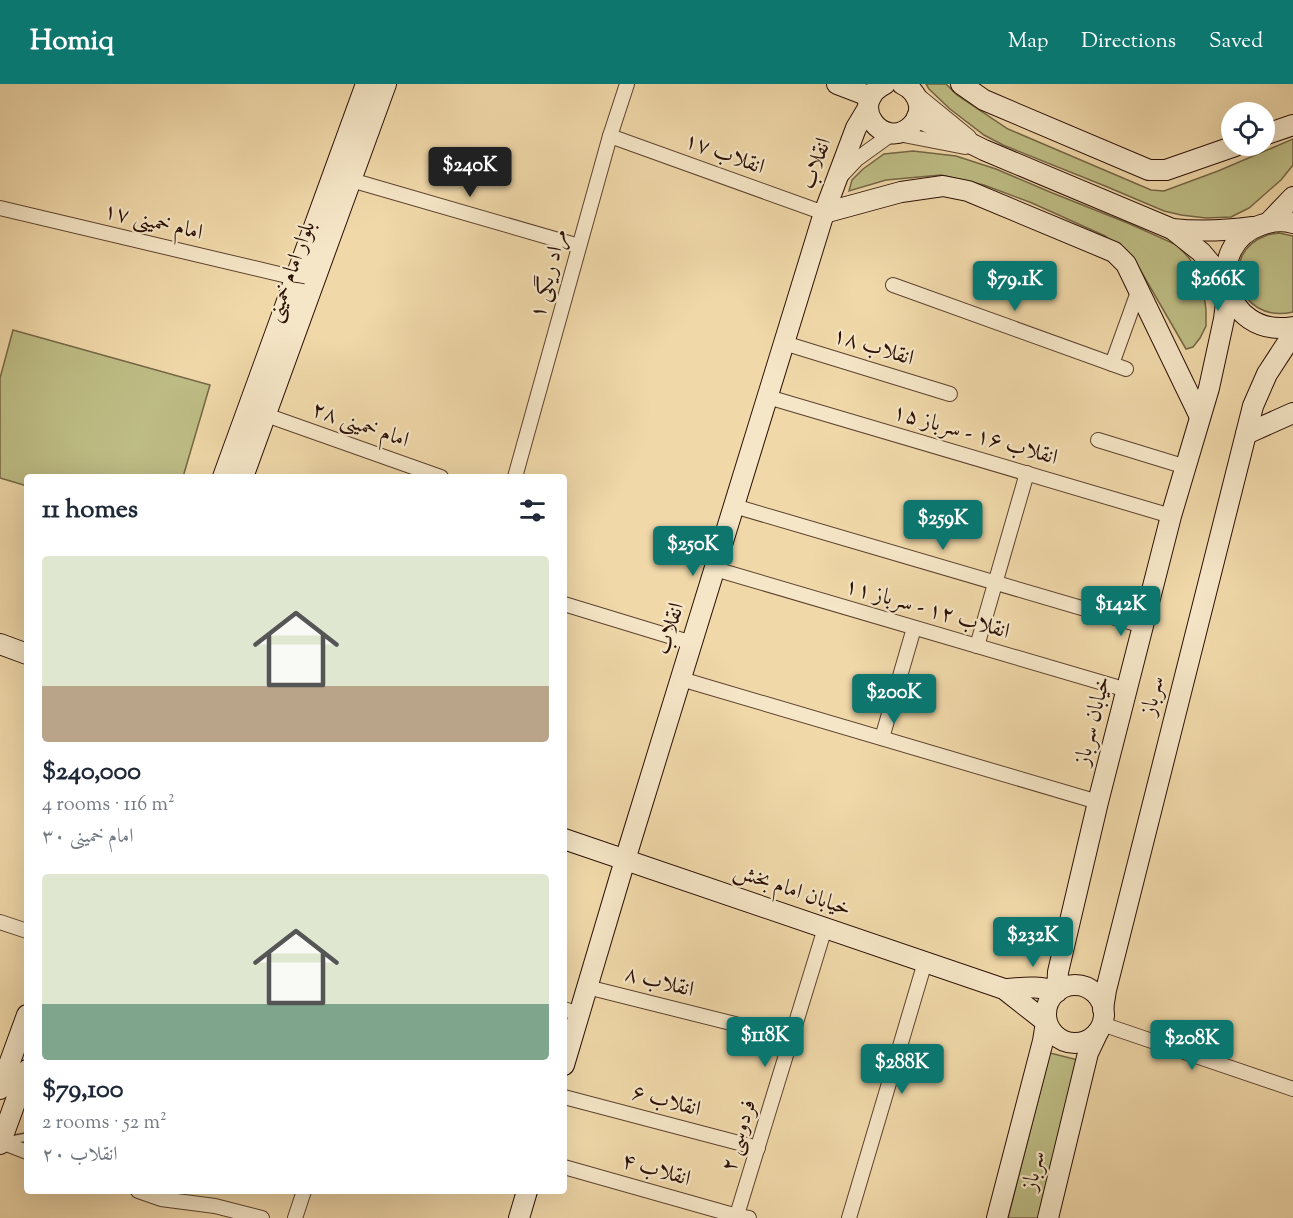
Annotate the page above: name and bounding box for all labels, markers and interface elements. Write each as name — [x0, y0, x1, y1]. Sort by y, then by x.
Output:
text: Homiq — [30, 22, 114, 62]
text: Map — [1008, 27, 1048, 57]
text: Directions — [1081, 27, 1176, 57]
text: Saved — [1209, 27, 1263, 57]
map controls — [1221, 102, 1275, 156]
button: locate — [1221, 102, 1275, 156]
street label: انقلاب ۱۷ — [679, 126, 769, 184]
street label: انقلاب — [793, 134, 841, 194]
pin: $240K — [428, 147, 512, 198]
text: $240K — [443, 152, 497, 181]
street label: امام خمینی ۱۷ — [100, 196, 206, 251]
street label: بلوار امام خمینی — [259, 217, 326, 327]
street label: مراد ریگی ۱ — [523, 226, 577, 322]
pin: $79.1K — [966, 261, 1064, 312]
pin: $266K — [1176, 261, 1260, 312]
text: $79.1K — [987, 266, 1043, 295]
text: $266K — [1191, 266, 1245, 295]
street label: انقلاب ۱۸ — [829, 321, 917, 375]
street label: امام خمینی ۲۸ — [307, 394, 413, 458]
street label: انقلاب ۱۶ - سرباز ۱۵ — [889, 397, 1061, 475]
text: 11 homes — [42, 492, 138, 529]
icon: filters — [516, 494, 549, 527]
pin: $259K — [901, 500, 985, 551]
text: $259K — [917, 505, 969, 534]
pin: $250K — [651, 526, 735, 577]
text: $250K — [667, 531, 719, 560]
street label: انقلاب ۱۲ - سرباز ۱۱ — [841, 571, 1013, 649]
pin: $142K — [1079, 586, 1163, 637]
text: $142K — [1095, 591, 1147, 620]
icon: home — [242, 595, 350, 703]
street label: انقلاب — [648, 599, 694, 659]
street label: خیابان سرباز — [1067, 673, 1121, 771]
street label: سرباز — [1133, 673, 1174, 721]
pin: $200K — [852, 674, 936, 725]
text: $200K — [866, 679, 922, 708]
text: $240,000 — [42, 754, 141, 791]
text: 4 rooms · 116 m² — [42, 791, 175, 820]
text: امام خمینی ۳۰ — [42, 823, 134, 852]
street label: خیابان امام بخش — [729, 856, 855, 927]
icon: home — [242, 913, 350, 1021]
pin: $232K — [991, 917, 1075, 968]
text: $232K — [1007, 922, 1059, 951]
street label: انقلاب ۸ — [621, 959, 697, 1007]
pin: $118K — [723, 1017, 807, 1068]
pin: $208K — [1150, 1020, 1234, 1071]
text: $118K — [741, 1022, 789, 1051]
text: $208K — [1164, 1025, 1220, 1054]
pin: $288K — [860, 1044, 944, 1095]
text: $288K — [875, 1049, 929, 1078]
text: $79,100 — [42, 1072, 124, 1109]
street label: انقلاب ۶ — [628, 1077, 704, 1127]
street label: فردوسی ۲ — [714, 1096, 766, 1176]
text: 2 rooms · 52 m² — [42, 1109, 167, 1138]
text: انقلاب ۲۰ — [42, 1141, 118, 1170]
street label: انقلاب ۴ — [618, 1146, 694, 1196]
street label: سرباز — [1014, 1148, 1055, 1196]

